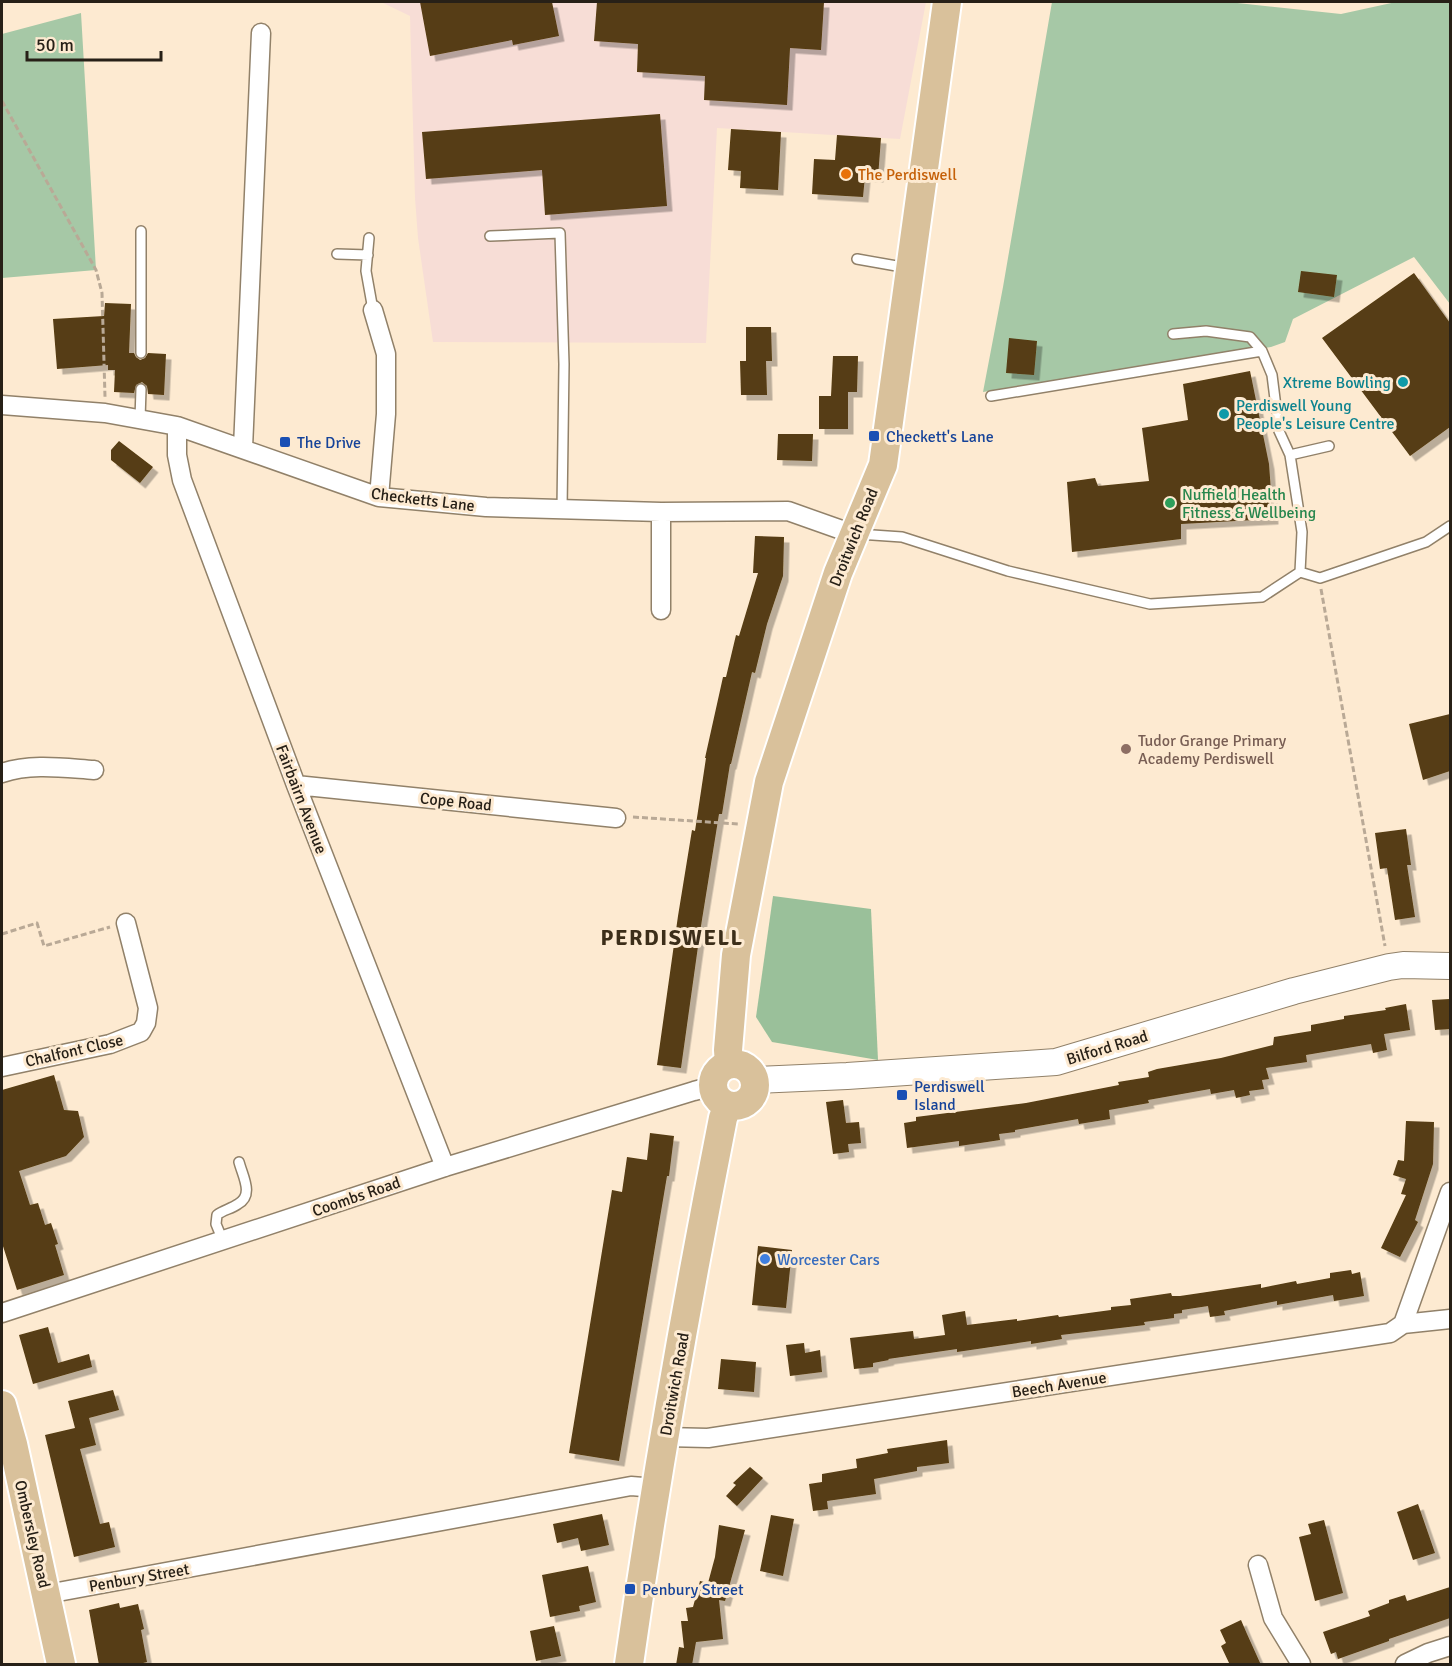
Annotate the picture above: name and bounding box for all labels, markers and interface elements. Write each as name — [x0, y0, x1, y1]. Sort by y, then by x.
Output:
scale bar — [27, 24, 160, 62]
text: 50 m — [36, 34, 74, 56]
place label: The Perdiswell — [858, 165, 957, 185]
marker: The Perdiswell — [839, 167, 853, 181]
place label: Xtreme Bowling — [1283, 373, 1391, 393]
marker: Xtreme Bowling — [1396, 375, 1410, 389]
place label: Perdiswell Young People's Leisure Centre — [1236, 396, 1394, 434]
marker: Perdiswell Young People's Leisure Centre — [1217, 407, 1231, 421]
place label: Checkett's Lane — [886, 427, 994, 447]
marker: Checkett's Lane — [867, 429, 881, 443]
place label: The Drive — [297, 433, 361, 453]
marker: The Drive — [278, 435, 292, 449]
street label: Checketts Lane — [370, 484, 476, 516]
street label: Droitwich Road — [825, 485, 883, 590]
place label: Nuffield Health Fitness & Wellbeing — [1182, 485, 1316, 523]
marker: Nuffield Health Fitness & Wellbeing — [1163, 496, 1177, 510]
place label: Tudor Grange Primary Academy Perdiswell — [1138, 731, 1287, 769]
street label: Fairbairn Avenue — [271, 742, 331, 857]
marker: Tudor Grange Primary Academy Perdiswell — [1119, 742, 1133, 756]
street label: Cope Road — [419, 788, 493, 816]
district label: PERDISWELL — [600, 924, 744, 951]
street label: Bilford Road — [1064, 1026, 1150, 1070]
street label: Chalfont Close — [23, 1030, 125, 1072]
place label: Perdiswell Island — [914, 1077, 985, 1115]
marker: Perdiswell Island — [895, 1088, 909, 1102]
street label: Coombs Road — [310, 1172, 403, 1221]
place label: Worcester Cars — [777, 1250, 880, 1270]
marker: Worcester Cars — [758, 1252, 772, 1266]
street label: Droitwich Road — [656, 1331, 694, 1437]
street label: Beech Avenue — [1010, 1368, 1108, 1402]
street label: Ombersley Road — [10, 1478, 54, 1590]
street label: Penbury Street — [87, 1559, 191, 1597]
place label: Penbury Street — [642, 1580, 744, 1600]
marker: Penbury Street — [623, 1582, 637, 1596]

